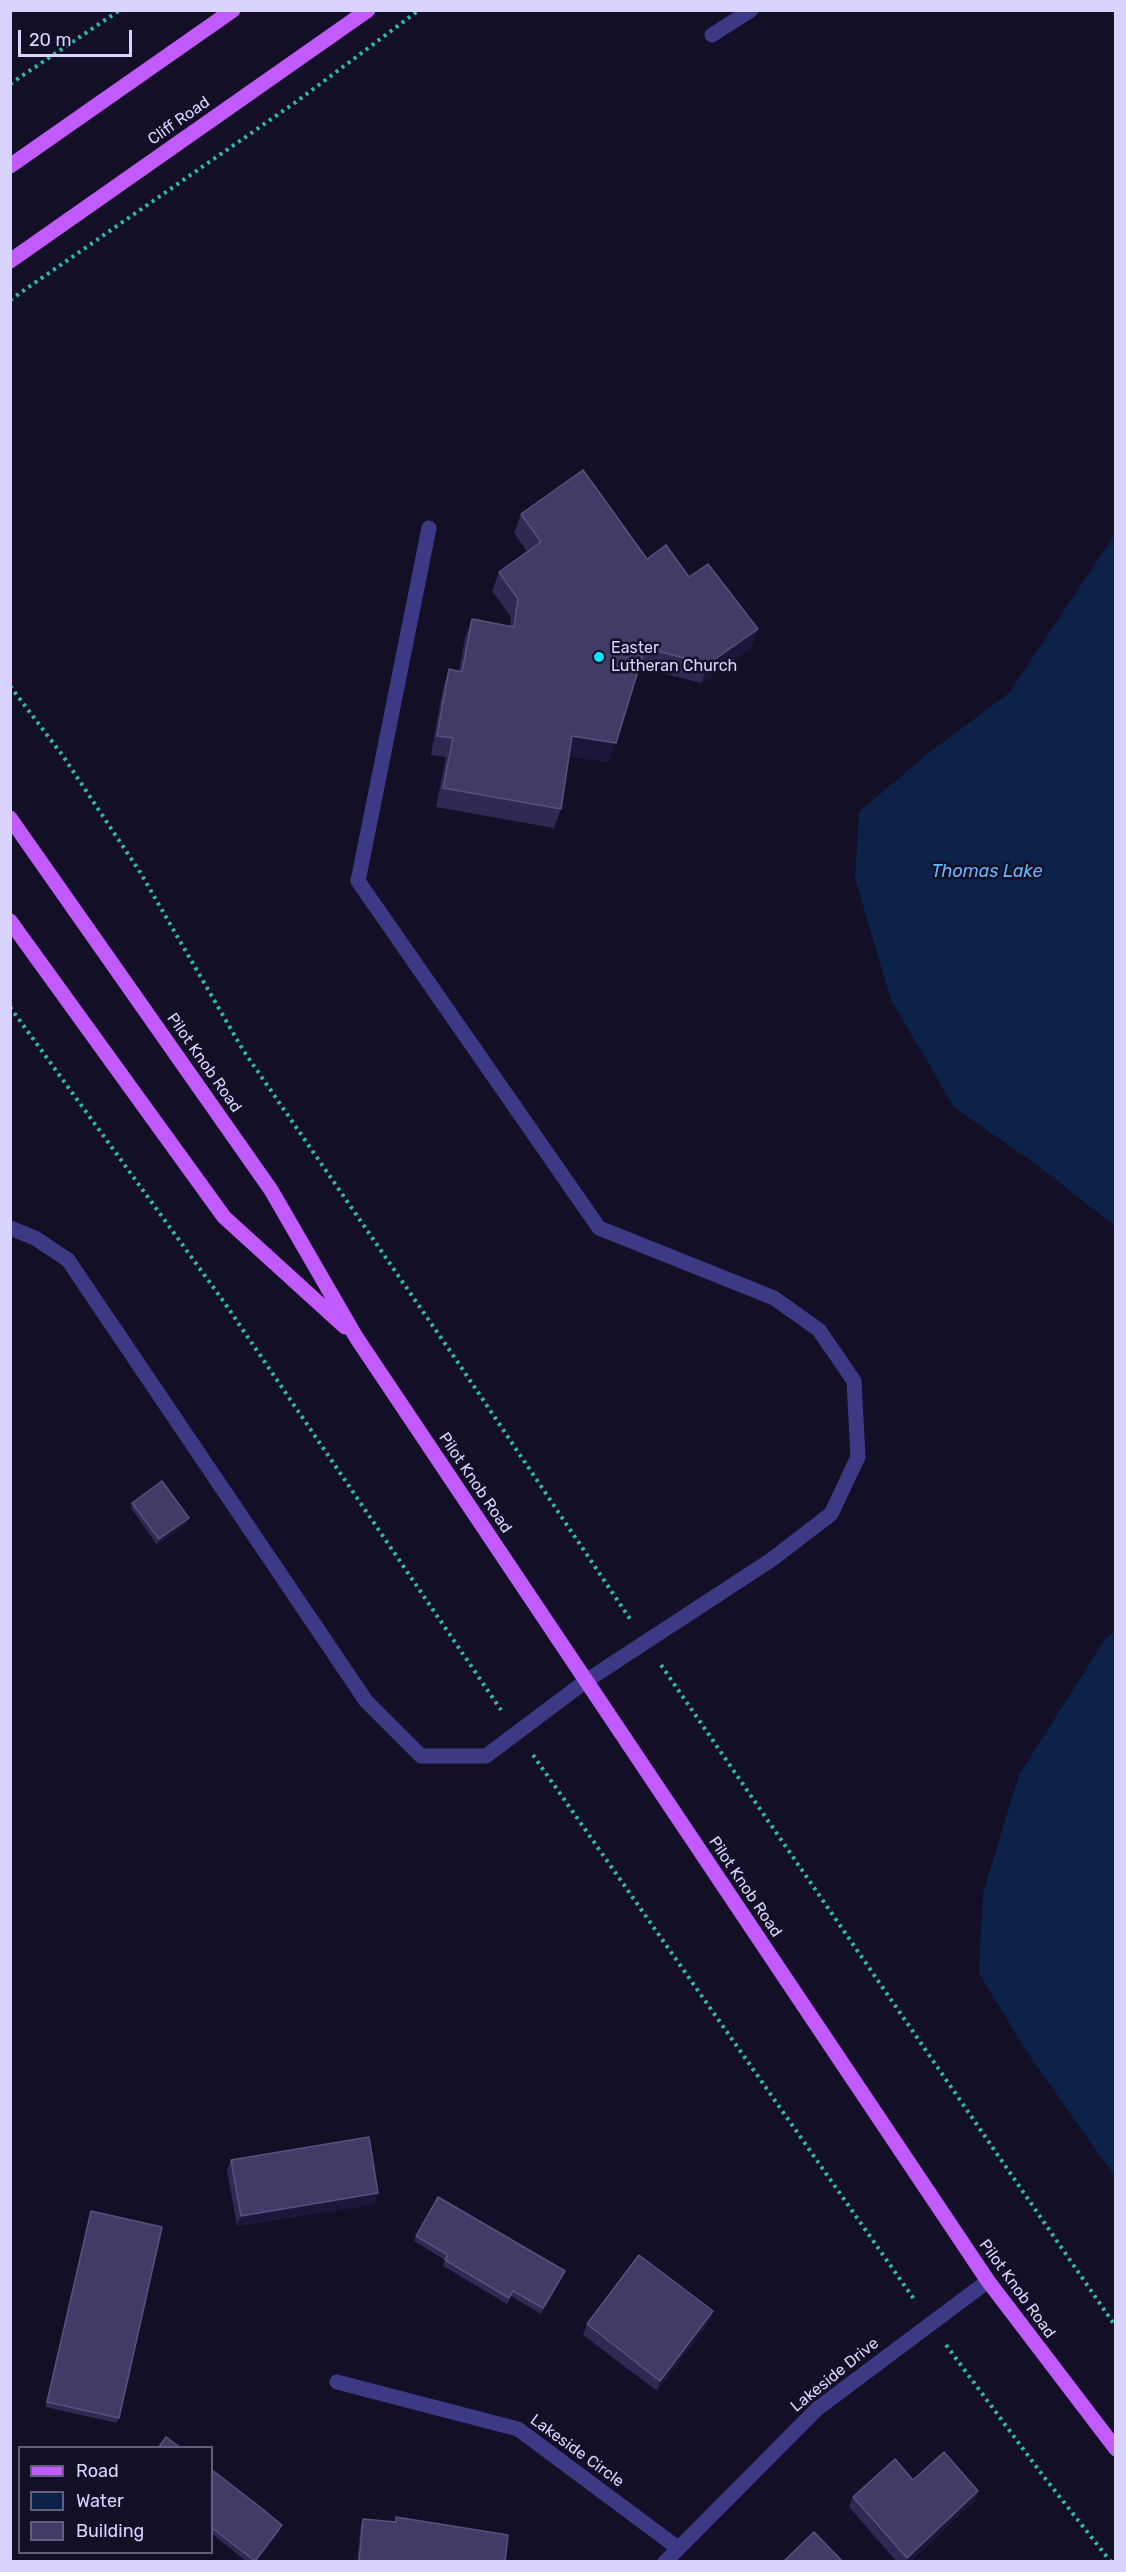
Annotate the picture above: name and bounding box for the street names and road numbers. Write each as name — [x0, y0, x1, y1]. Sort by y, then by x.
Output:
street label: Cliff Road — [144, 93, 214, 149]
street label: Pilot Knob Road — [163, 1010, 245, 1116]
street label: Pilot Knob Road — [434, 1429, 516, 1537]
street label: Pilot Knob Road — [704, 1833, 786, 1941]
street label: Pilot Knob Road — [975, 2236, 1059, 2342]
street label: Lakeside Drive — [787, 2334, 883, 2416]
street label: Lakeside Circle — [526, 2411, 628, 2491]

